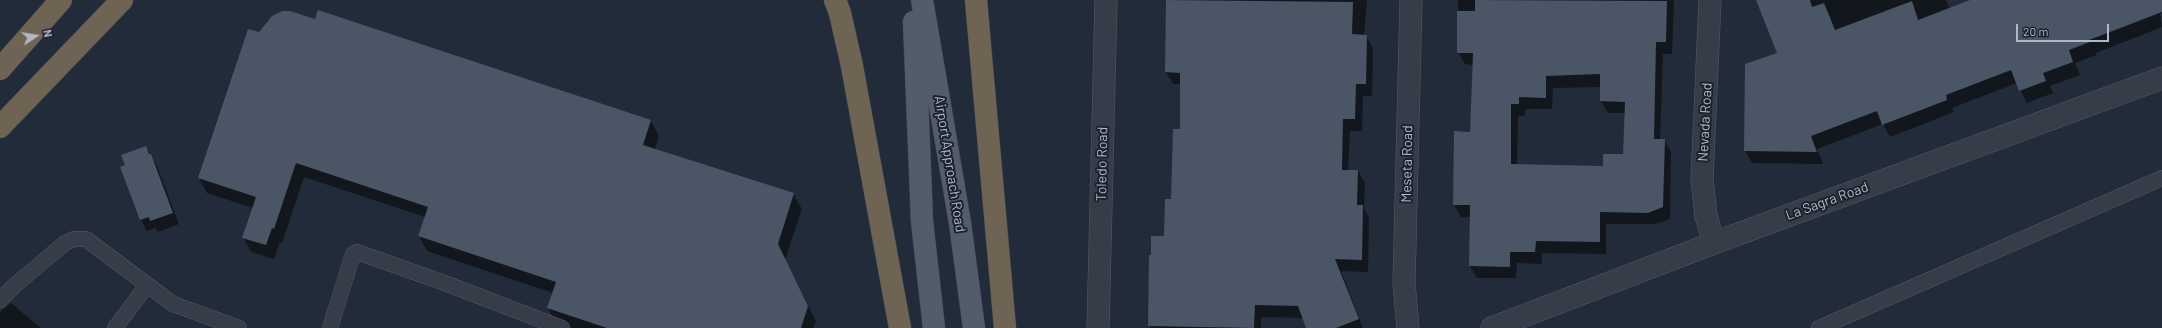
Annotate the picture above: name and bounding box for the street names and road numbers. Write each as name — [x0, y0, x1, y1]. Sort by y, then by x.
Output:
street label: Nevada Road — [1695, 82, 1715, 162]
street label: Airport Approach Road — [931, 95, 969, 233]
street label: Meseta Road — [1398, 125, 1416, 203]
street label: Toledo Road — [1093, 127, 1111, 201]
street label: La Sagra Road — [1783, 178, 1871, 224]

